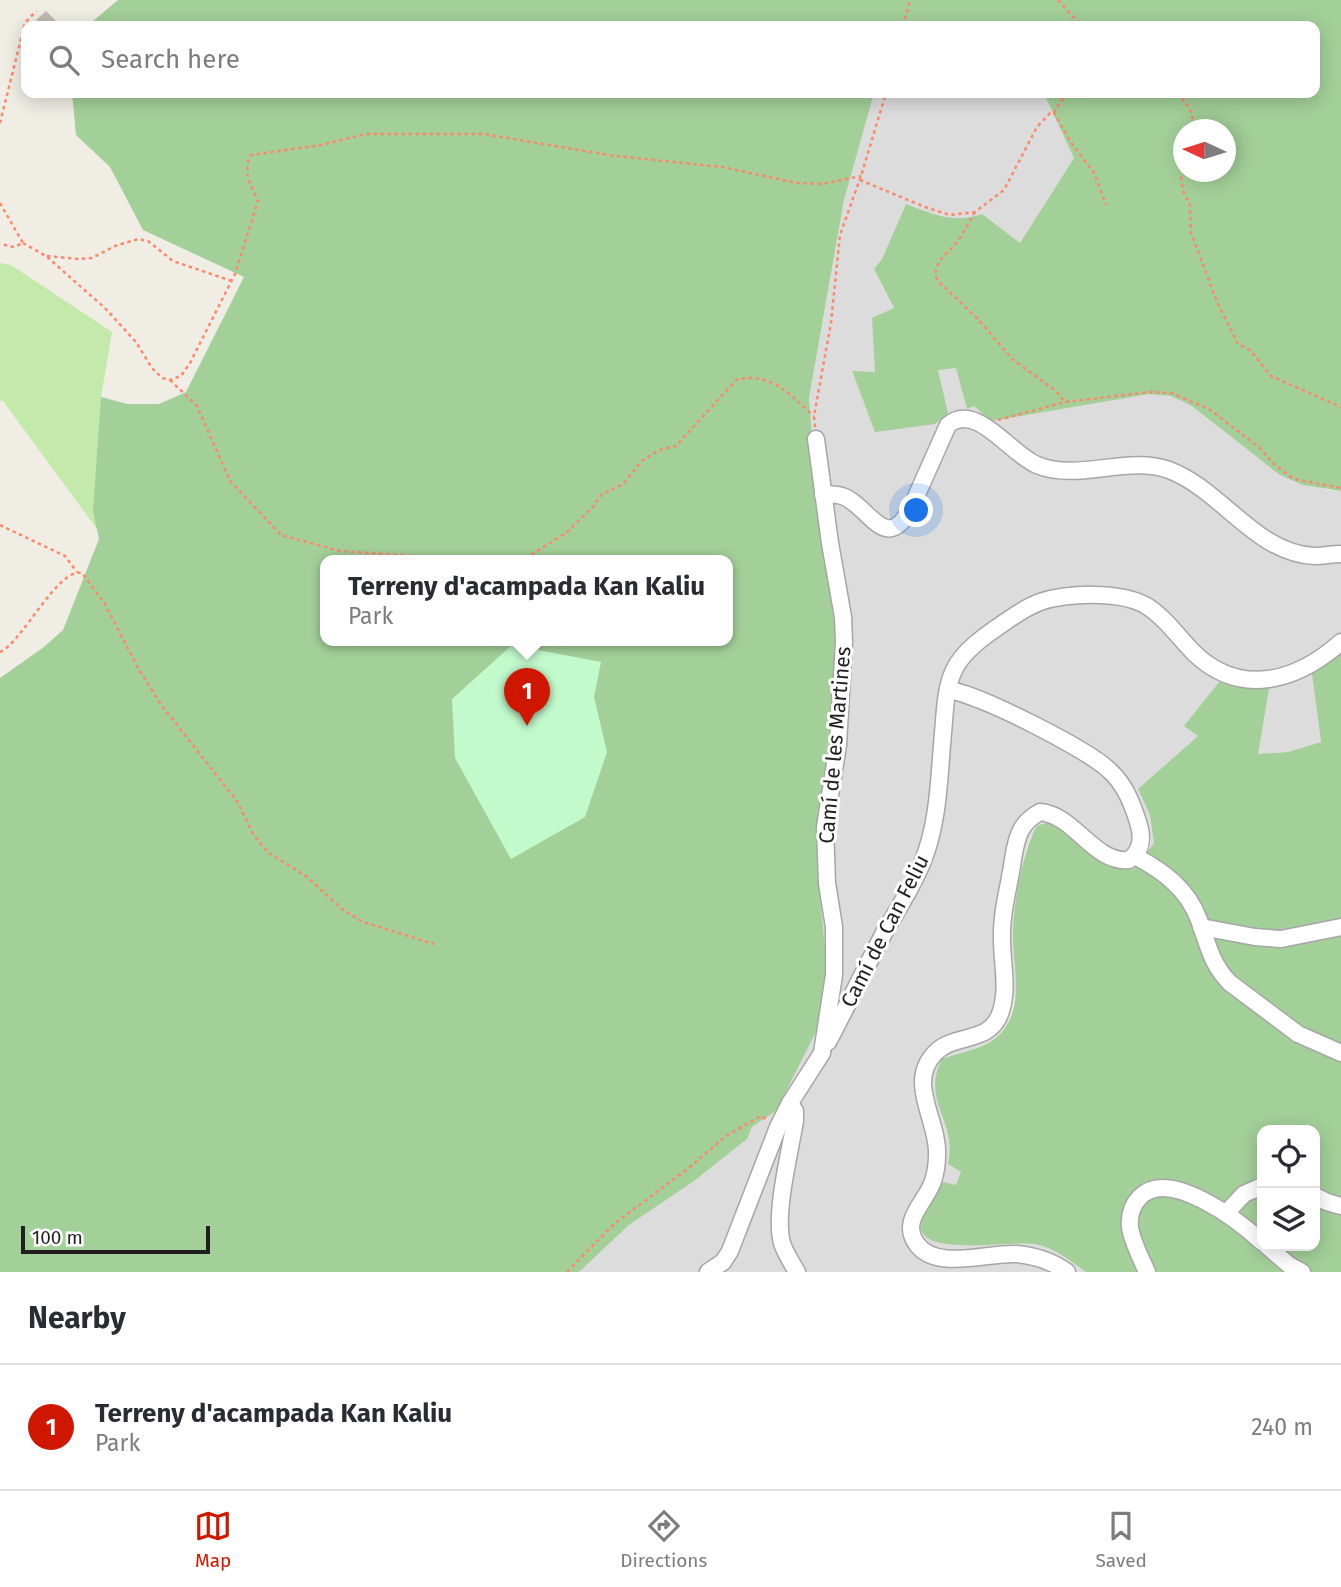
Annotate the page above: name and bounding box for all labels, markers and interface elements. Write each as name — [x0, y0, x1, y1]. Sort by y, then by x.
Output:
search box — [21, 21, 1320, 98]
icon: search — [45, 41, 83, 79]
text: Search here — [101, 44, 240, 75]
north arrow — [1173, 119, 1236, 182]
your location — [899, 493, 933, 527]
popup — [320, 555, 733, 646]
text: Terreny d'acampada Kan Kaliu — [348, 571, 705, 602]
text: Park — [348, 602, 393, 630]
street label: Camí de les Martines — [813, 645, 857, 845]
pin: 1 — [504, 668, 550, 726]
street label: Camí de Can Feliu — [835, 850, 935, 1012]
map controls — [1257, 1125, 1320, 1251]
button: locate — [1257, 1125, 1320, 1188]
button: layers — [1257, 1188, 1320, 1251]
scale bar — [21, 1223, 210, 1255]
text: 100 m — [32, 1226, 83, 1249]
text: Nearby — [28, 1300, 126, 1336]
text: Terreny d'acampada Kan Kaliu — [95, 1398, 452, 1429]
text: 1 — [46, 1413, 56, 1441]
text: 240 m — [1251, 1413, 1313, 1441]
text: Park — [95, 1429, 140, 1457]
tab: Map — [194, 1507, 232, 1572]
tab: Directions — [620, 1507, 707, 1572]
tab: Saved — [1096, 1507, 1147, 1572]

